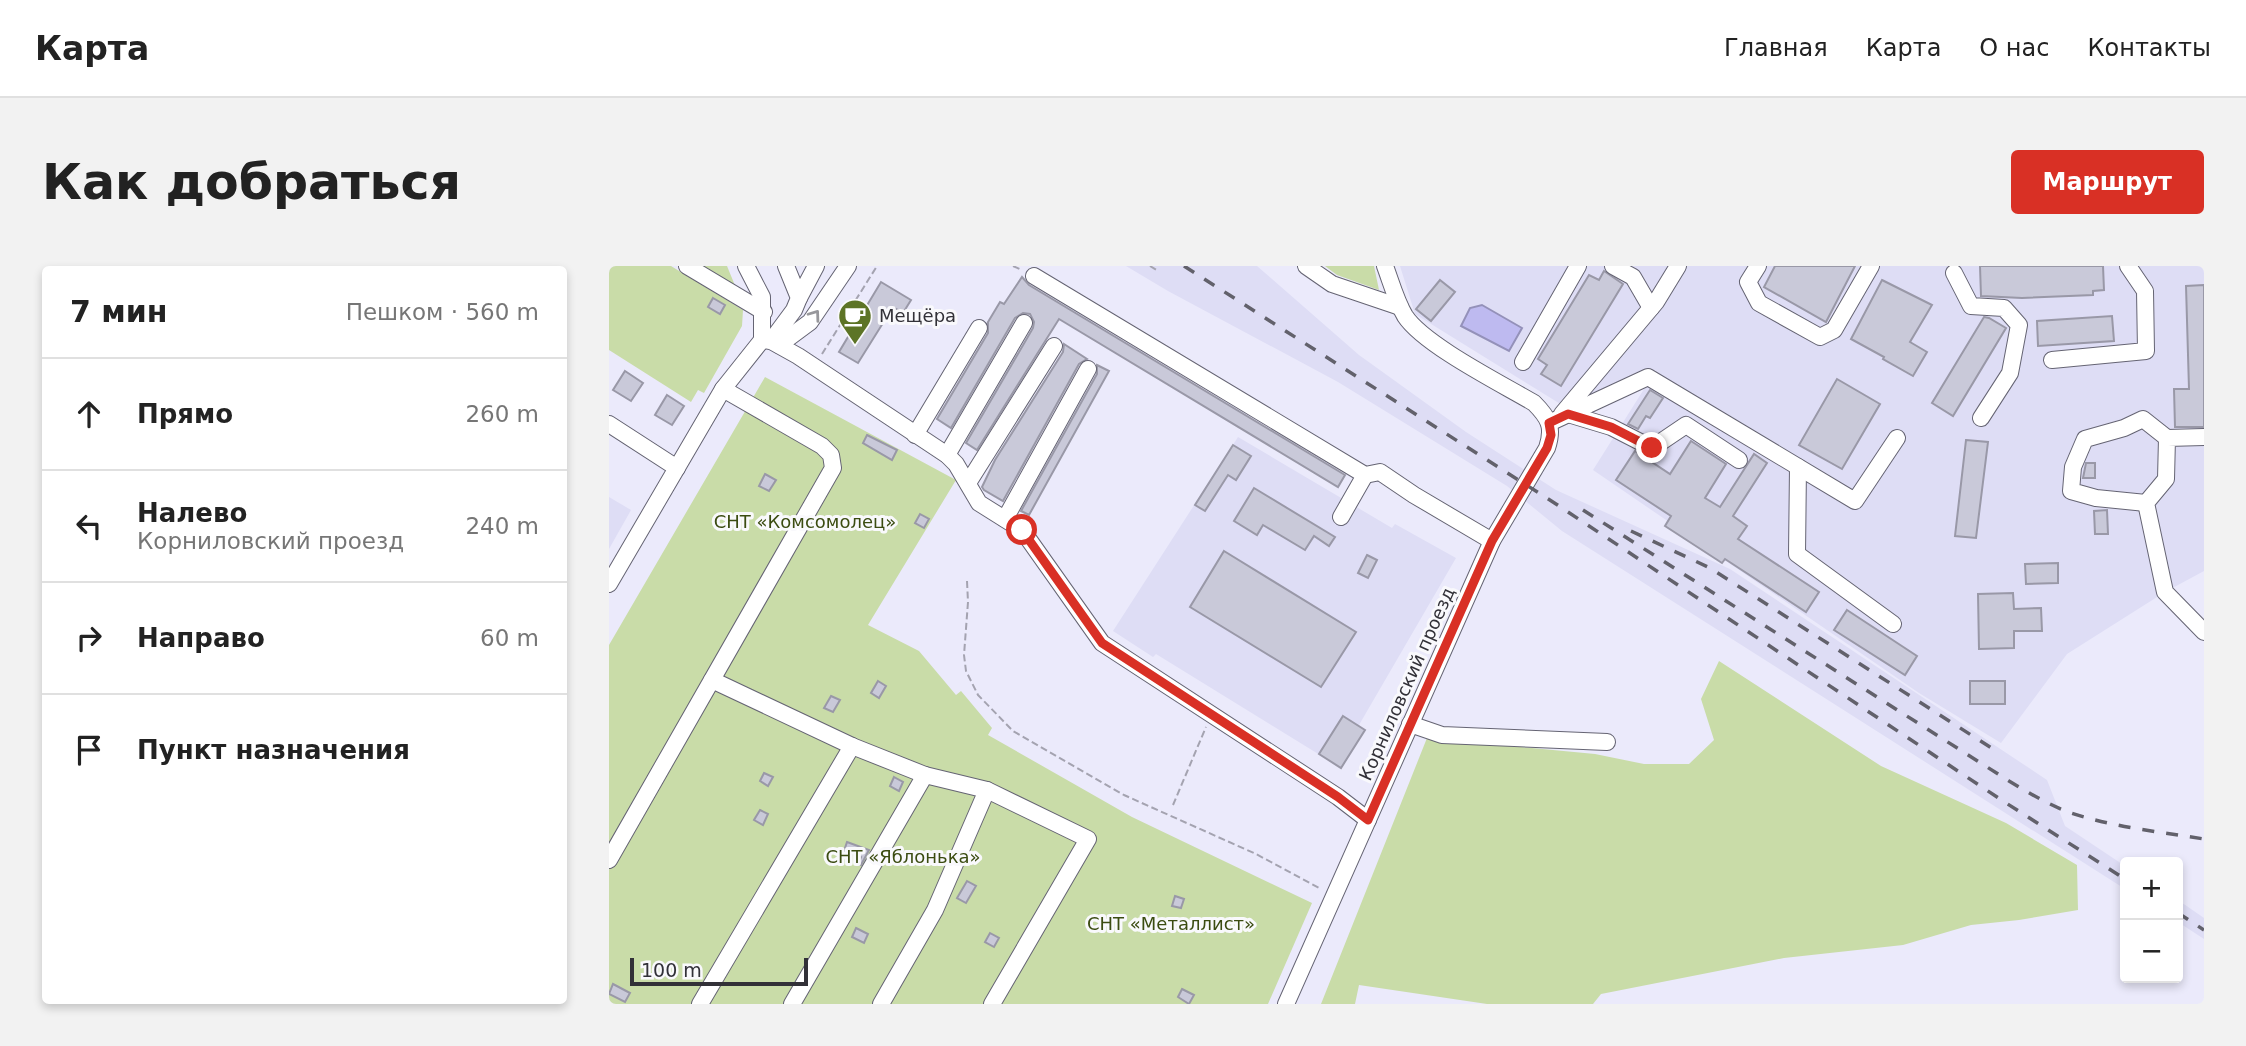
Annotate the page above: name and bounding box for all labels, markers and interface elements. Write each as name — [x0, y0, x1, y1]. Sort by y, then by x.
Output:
text: Карта — [35, 29, 149, 68]
text: Главная — [1724, 34, 1828, 62]
text: Карта — [1866, 34, 1941, 62]
text: О нас — [1979, 34, 2049, 62]
text: Контакты — [2087, 34, 2211, 62]
button: Маршрут — [2011, 150, 2204, 214]
text: Как добраться — [42, 154, 461, 211]
text: 7 мин — [70, 294, 168, 329]
cafe icon: Мещёра — [836, 297, 874, 346]
text: Пешком · 560 m — [346, 299, 539, 325]
place label: Мещёра — [879, 305, 956, 326]
one-way arrow — [806, 310, 819, 323]
icon: ahead — [70, 395, 108, 433]
text: Прямо — [137, 399, 233, 429]
text: 260 m — [465, 401, 539, 427]
route end — [1636, 432, 1667, 463]
text: Налево — [137, 498, 247, 528]
icon: left — [70, 507, 108, 545]
park label: СНТ «Комсомолец» — [714, 511, 896, 532]
text: 240 m — [465, 513, 539, 539]
route start — [1006, 514, 1037, 545]
text: Корниловский проезд — [137, 528, 404, 554]
street label: Корниловский проезд — [1354, 584, 1459, 784]
icon: right — [70, 619, 108, 657]
text: Направо — [137, 623, 265, 653]
text: 60 m — [480, 625, 539, 651]
icon: arrive — [70, 731, 108, 769]
text: Пункт назначения — [137, 735, 410, 765]
park label: СНТ «Яблонька» — [825, 846, 981, 867]
map controls — [2120, 857, 2183, 983]
button: + — [2120, 857, 2183, 920]
park label: СНТ «Металлист» — [1087, 913, 1255, 934]
button: − — [2120, 920, 2183, 983]
scale bar — [630, 955, 809, 987]
text: 100 m — [641, 959, 702, 981]

